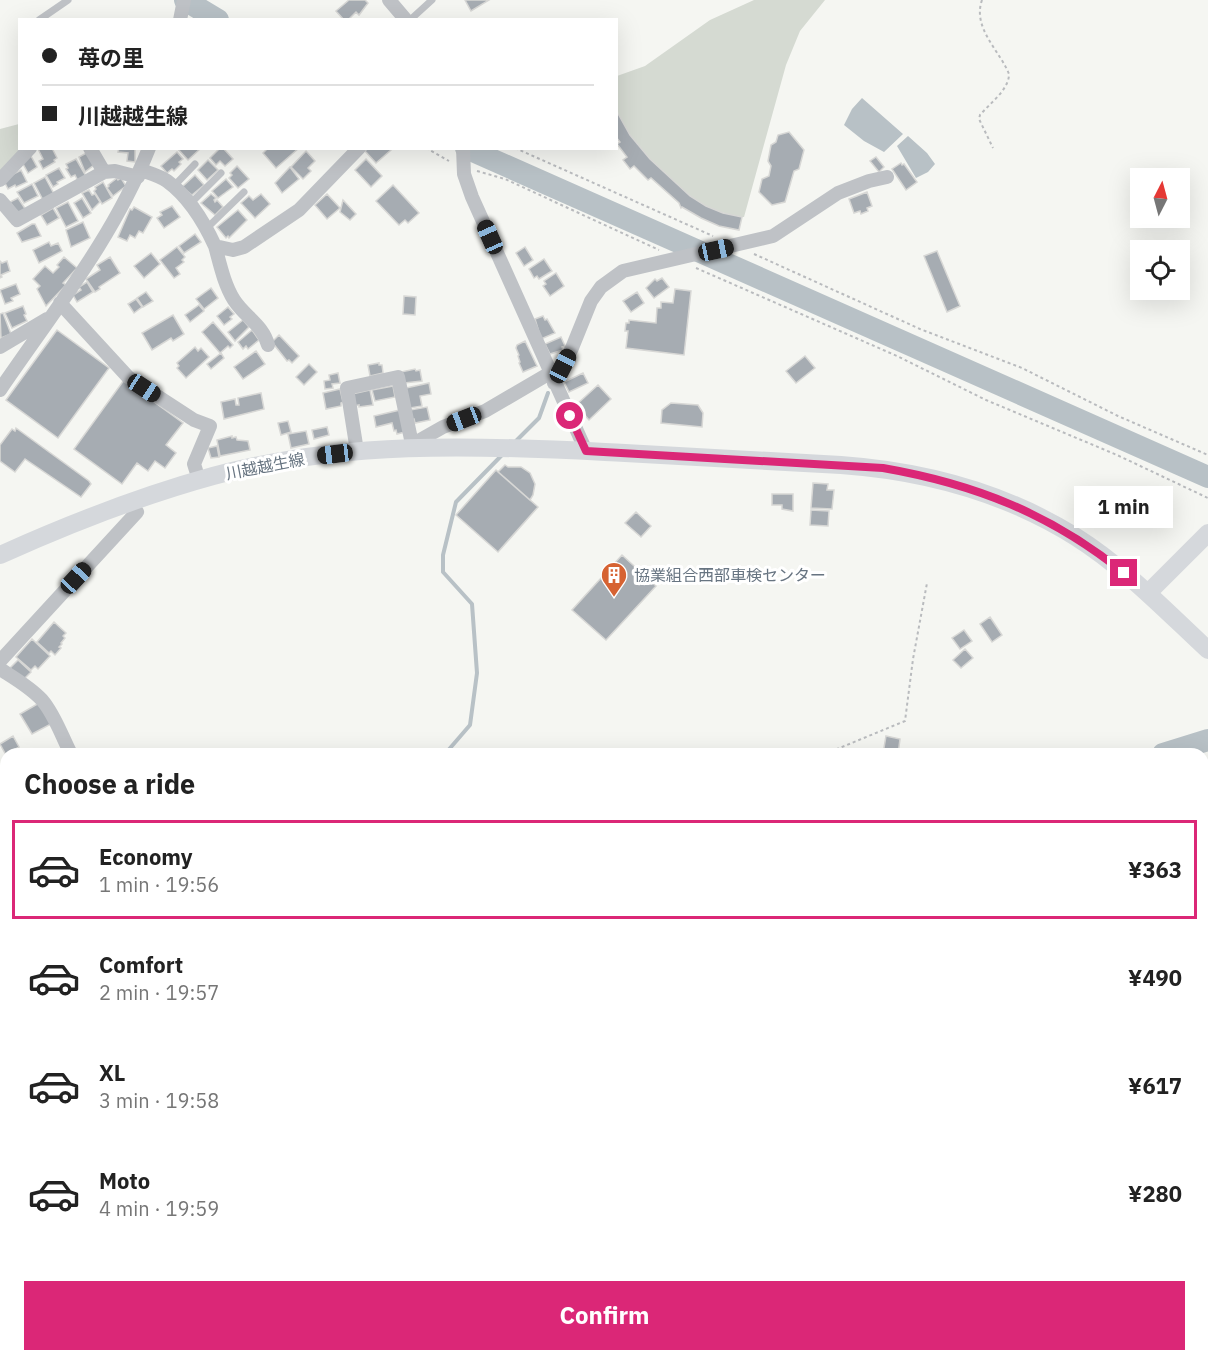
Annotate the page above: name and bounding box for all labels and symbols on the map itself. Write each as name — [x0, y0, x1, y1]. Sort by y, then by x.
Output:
north arrow — [1130, 168, 1190, 228]
car — [474, 217, 506, 257]
car — [697, 237, 735, 263]
car — [547, 346, 579, 386]
car — [124, 371, 164, 405]
route start — [556, 402, 583, 429]
car — [444, 404, 484, 434]
car — [316, 443, 354, 465]
street label: 川越越生線 — [224, 449, 306, 483]
callout: 1 min — [1074, 486, 1174, 528]
car — [57, 559, 95, 597]
route end — [1110, 559, 1137, 586]
building icon: 協業組合西部車検センター — [599, 560, 629, 598]
place label: 協業組合西部車検センター — [634, 565, 826, 585]

